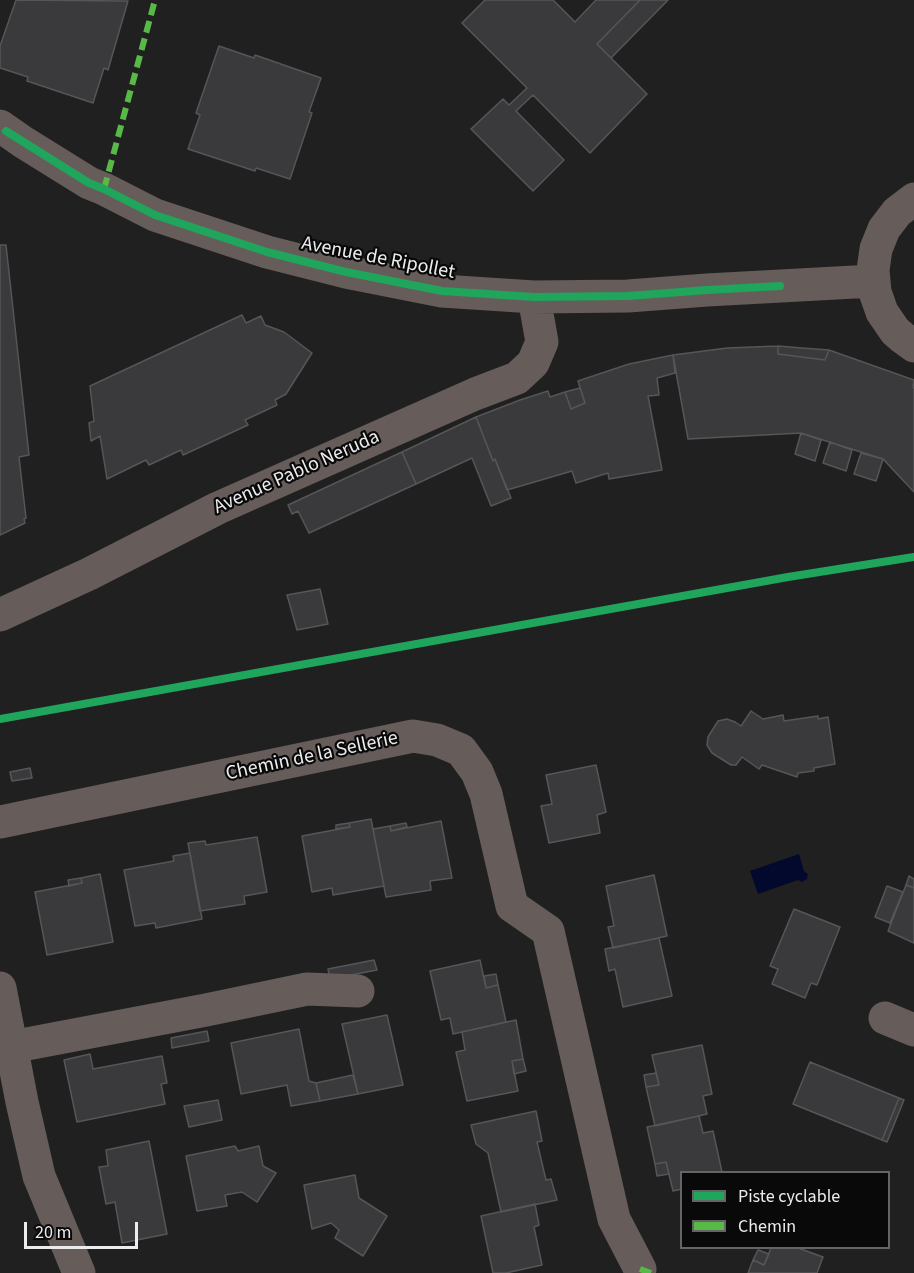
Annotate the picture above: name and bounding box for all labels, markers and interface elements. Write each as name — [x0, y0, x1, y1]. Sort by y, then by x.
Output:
street label: Avenue de Ripollet — [299, 232, 457, 286]
street label: Avenue Pablo Neruda — [210, 426, 384, 520]
street label: Chemin de la Sellerie — [224, 727, 400, 787]
legend — [680, 1171, 890, 1249]
text: Piste cyclable — [738, 1184, 840, 1209]
scale bar — [27, 1210, 141, 1248]
text: Chemin — [738, 1214, 796, 1239]
text: 20 m — [35, 1220, 71, 1245]

